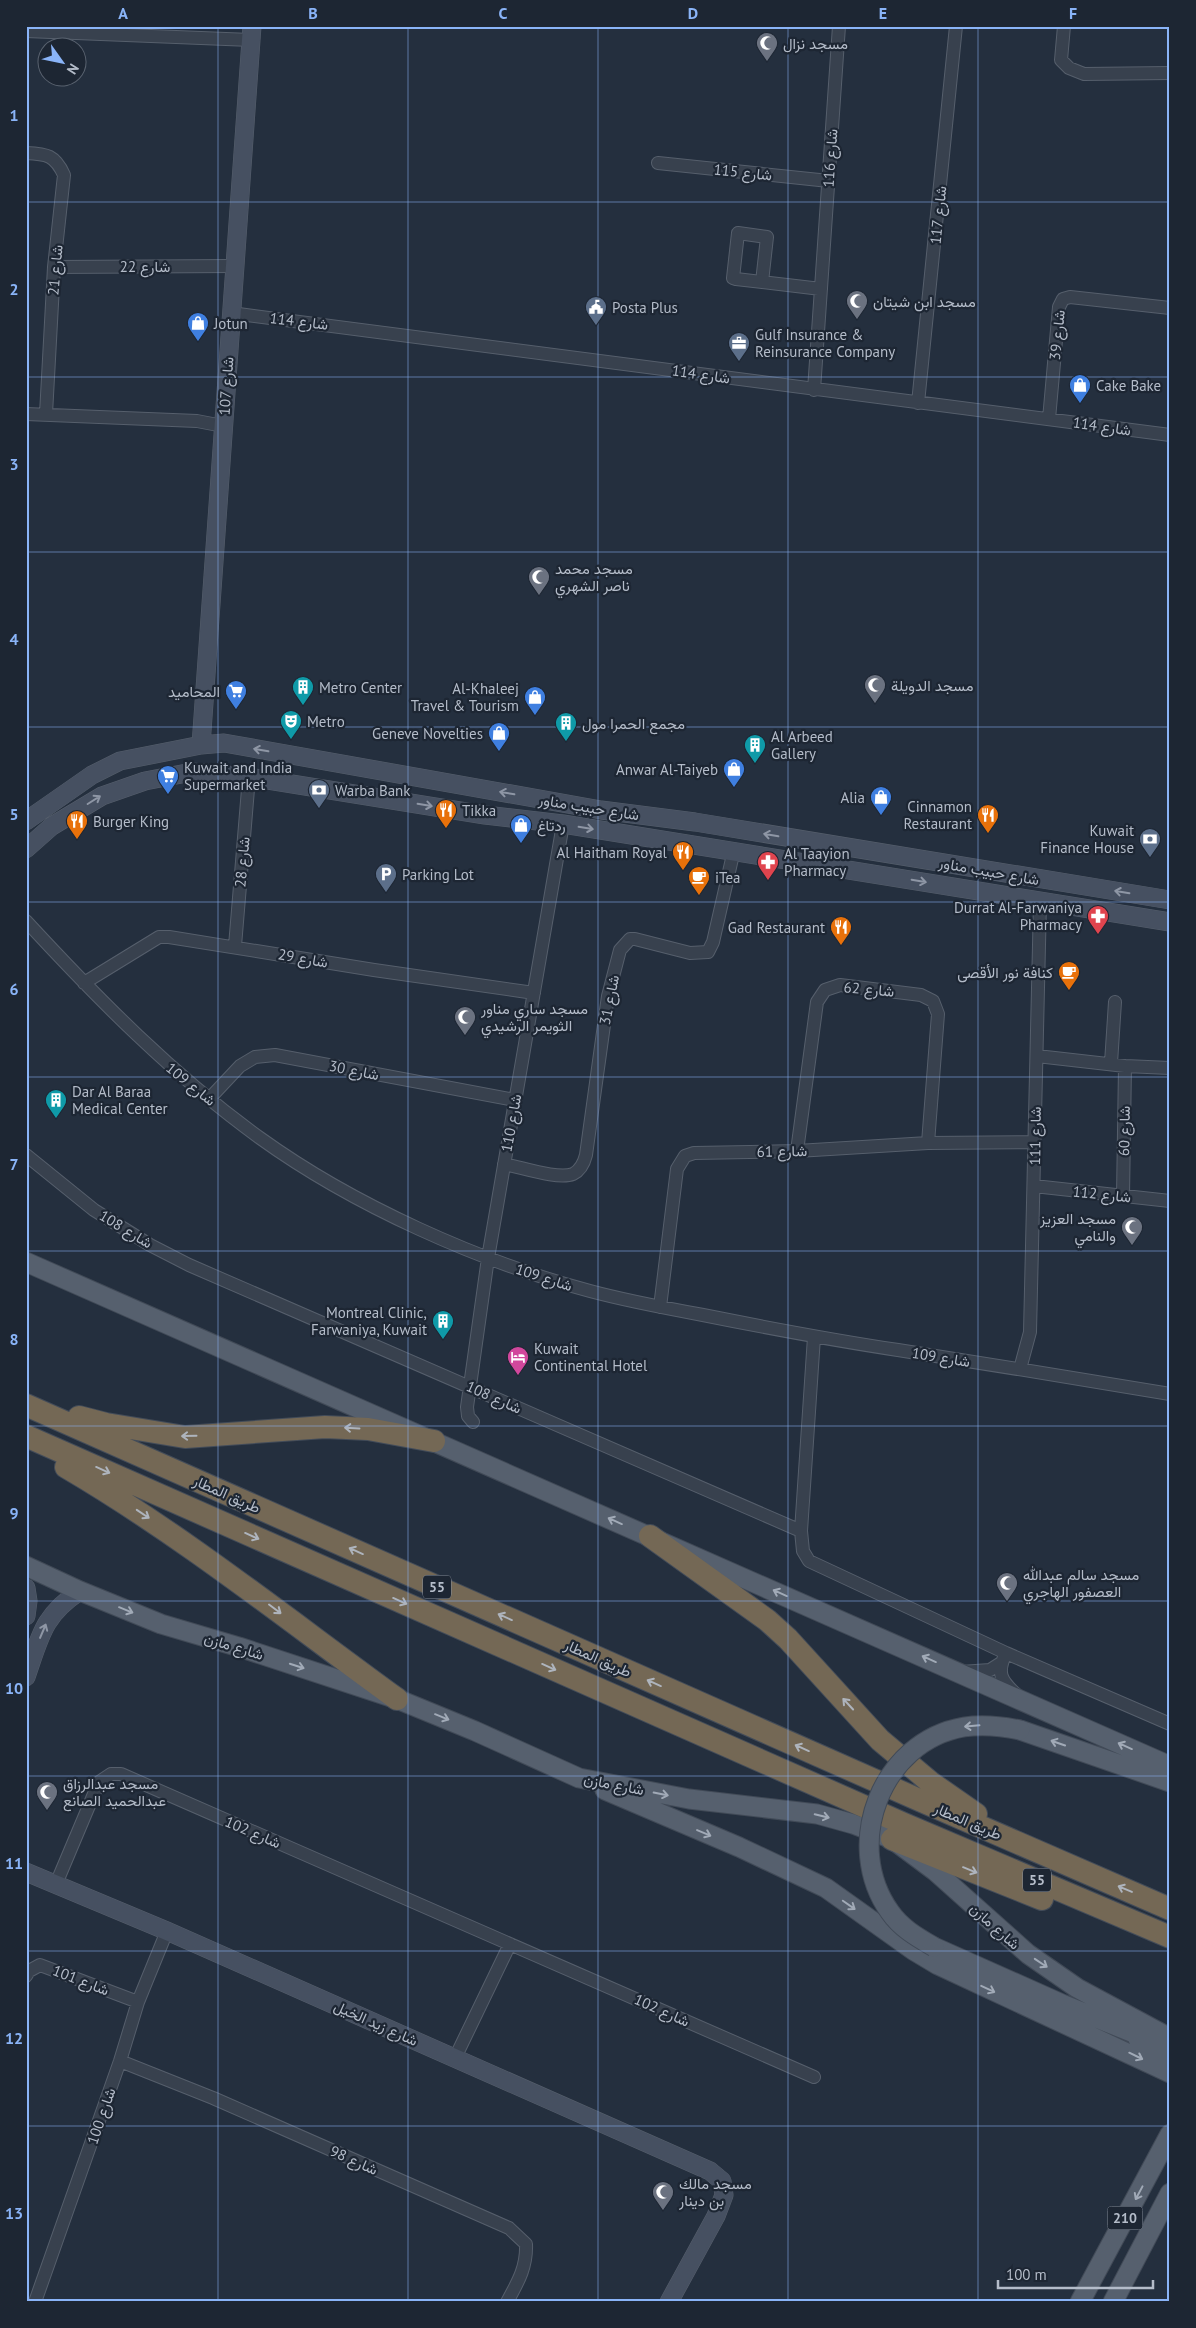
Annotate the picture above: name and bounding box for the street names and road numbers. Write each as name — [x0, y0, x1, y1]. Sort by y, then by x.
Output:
street label: شارع 116 — [818, 128, 844, 188]
street label: شارع 115 — [713, 159, 773, 187]
street label: شارع 117 — [925, 185, 953, 245]
street label: شارع 21 — [43, 244, 69, 296]
street label: شارع 22 — [120, 257, 170, 278]
street label: شارع 114 — [268, 308, 329, 336]
street label: شارع 39 — [1045, 309, 1071, 361]
street label: شارع 107 — [214, 356, 240, 416]
street label: شارع 114 — [670, 361, 732, 389]
street label: شارع 114 — [1071, 413, 1133, 441]
street label: شارع حبيب مناور — [536, 790, 641, 826]
street label: شارع 28 — [230, 836, 256, 888]
street label: شارع حبيب مناور — [936, 853, 1041, 891]
street label: شارع 29 — [276, 944, 330, 974]
street label: شارع 31 — [595, 973, 625, 1027]
street label: شارع 62 — [843, 977, 895, 1003]
street label: شارع 30 — [327, 1056, 381, 1086]
street label: شارع 109 — [161, 1058, 220, 1112]
street label: شارع 110 — [497, 1092, 527, 1154]
street label: شارع 60 — [1114, 1105, 1136, 1156]
street label: شارع 111 — [1025, 1106, 1047, 1166]
street label: شارع 61 — [757, 1141, 808, 1163]
street label: شارع 112 — [1072, 1181, 1132, 1209]
street label: شارع 108 — [95, 1206, 156, 1254]
street label: شارع 109 — [513, 1259, 575, 1297]
street label: شارع 109 — [910, 1343, 972, 1373]
street label: شارع 108 — [463, 1376, 525, 1420]
street label: طريق المطار — [189, 1470, 264, 1518]
road number: 55 — [423, 1575, 451, 1598]
street label: شارع مازن — [201, 1628, 266, 1666]
street label: طريق المطار — [560, 1634, 635, 1682]
street label: شارع مازن — [582, 1769, 646, 1801]
street label: طريق المطار — [930, 1798, 1005, 1845]
street label: شارع 102 — [221, 1812, 284, 1854]
road number: 55 — [1023, 1868, 1051, 1892]
street label: شارع مازن — [965, 1899, 1024, 1955]
street label: شارع 101 — [49, 1961, 112, 2001]
street label: شارع 102 — [631, 1989, 693, 2033]
street label: شارع زيد الخيل — [330, 1996, 421, 2052]
street label: شارع 100 — [82, 2085, 121, 2148]
street label: شارع 98 — [326, 2141, 381, 2181]
road number: 210 — [1108, 2206, 1142, 2230]

